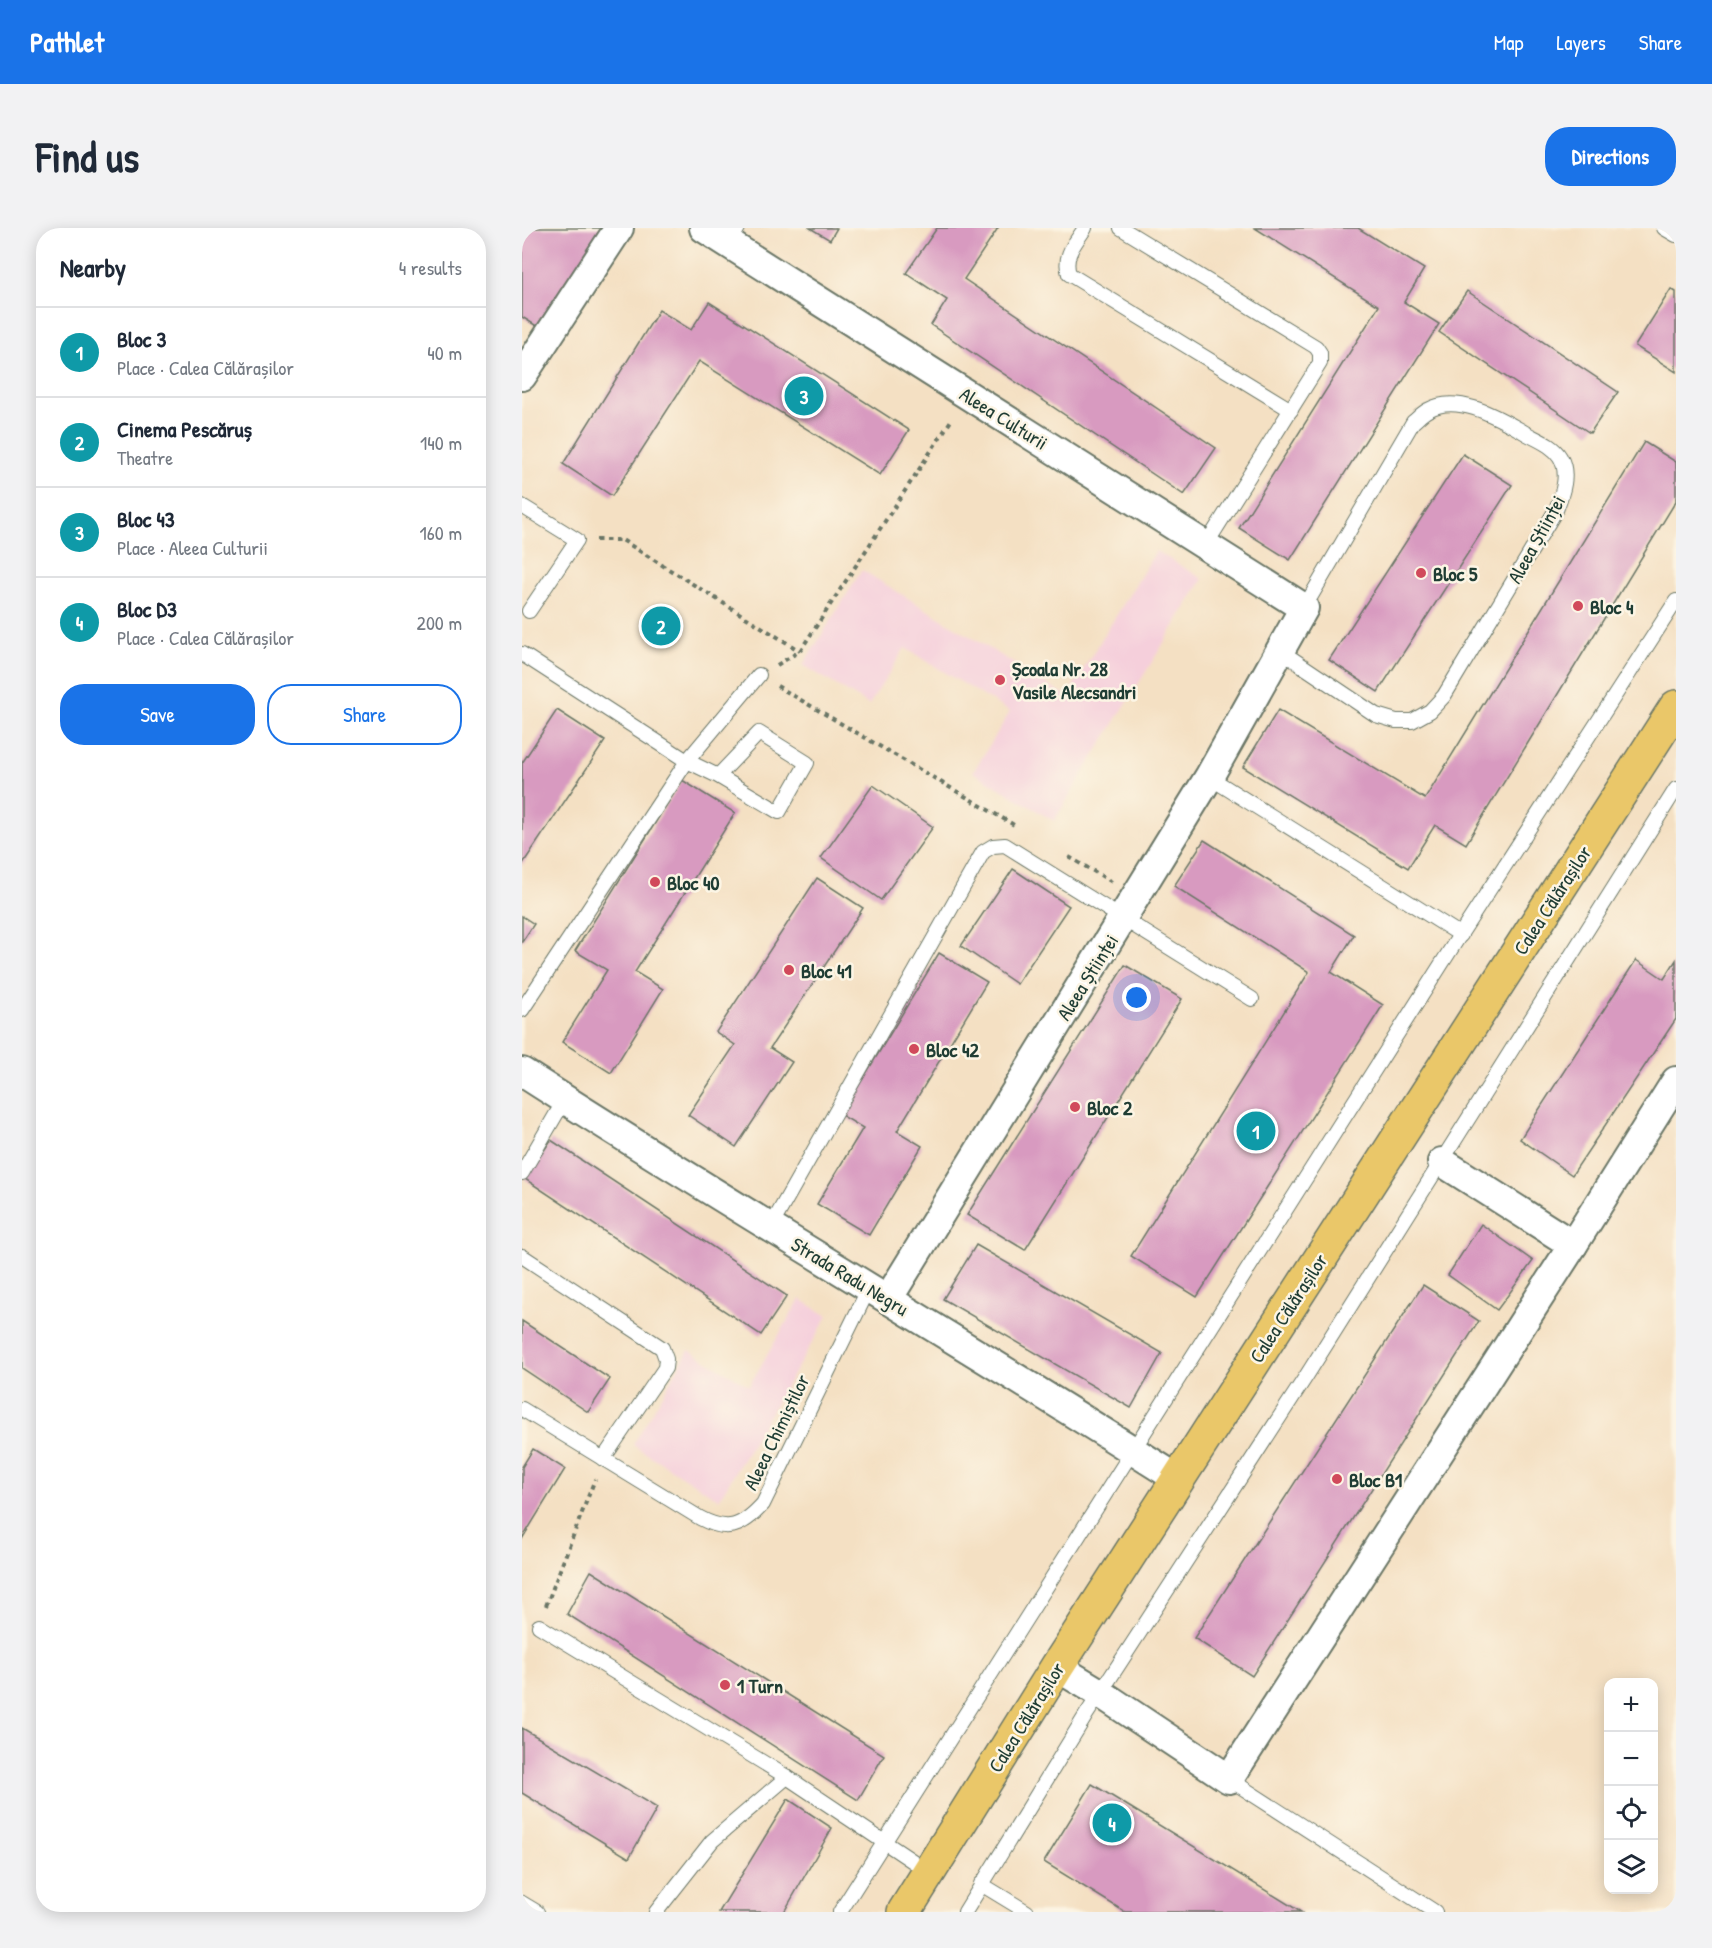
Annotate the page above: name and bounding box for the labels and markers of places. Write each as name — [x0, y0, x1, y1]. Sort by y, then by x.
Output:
pin: 3 — [784, 374, 824, 418]
place label: Bloc 5 — [1433, 560, 1478, 587]
marker: Bloc 5 — [1414, 566, 1428, 580]
place label: Bloc 4 — [1590, 593, 1634, 620]
marker: Bloc 4 — [1571, 599, 1585, 613]
pin: 2 — [642, 604, 680, 648]
place label: Școala Nr. 28 Vasile Alecsandri — [1012, 655, 1137, 705]
marker: Școala Nr. 28 Vasile Alecsandri — [993, 673, 1007, 687]
place label: Bloc 40 — [667, 869, 719, 896]
marker: Bloc 40 — [648, 875, 662, 889]
place label: Bloc 41 — [801, 957, 852, 984]
marker: Bloc 41 — [782, 963, 796, 977]
place label: Bloc 42 — [926, 1036, 979, 1063]
marker: Bloc 42 — [907, 1042, 921, 1056]
place label: Bloc 2 — [1087, 1094, 1133, 1121]
marker: Bloc 2 — [1068, 1100, 1082, 1114]
pin: 1 — [1236, 1108, 1276, 1154]
place label: Bloc B1 — [1349, 1466, 1402, 1493]
marker: Bloc B1 — [1330, 1472, 1344, 1486]
place label: 1 Turn — [737, 1672, 783, 1699]
marker: 1 Turn — [718, 1678, 732, 1692]
pin: 4 — [1092, 1800, 1132, 1846]

